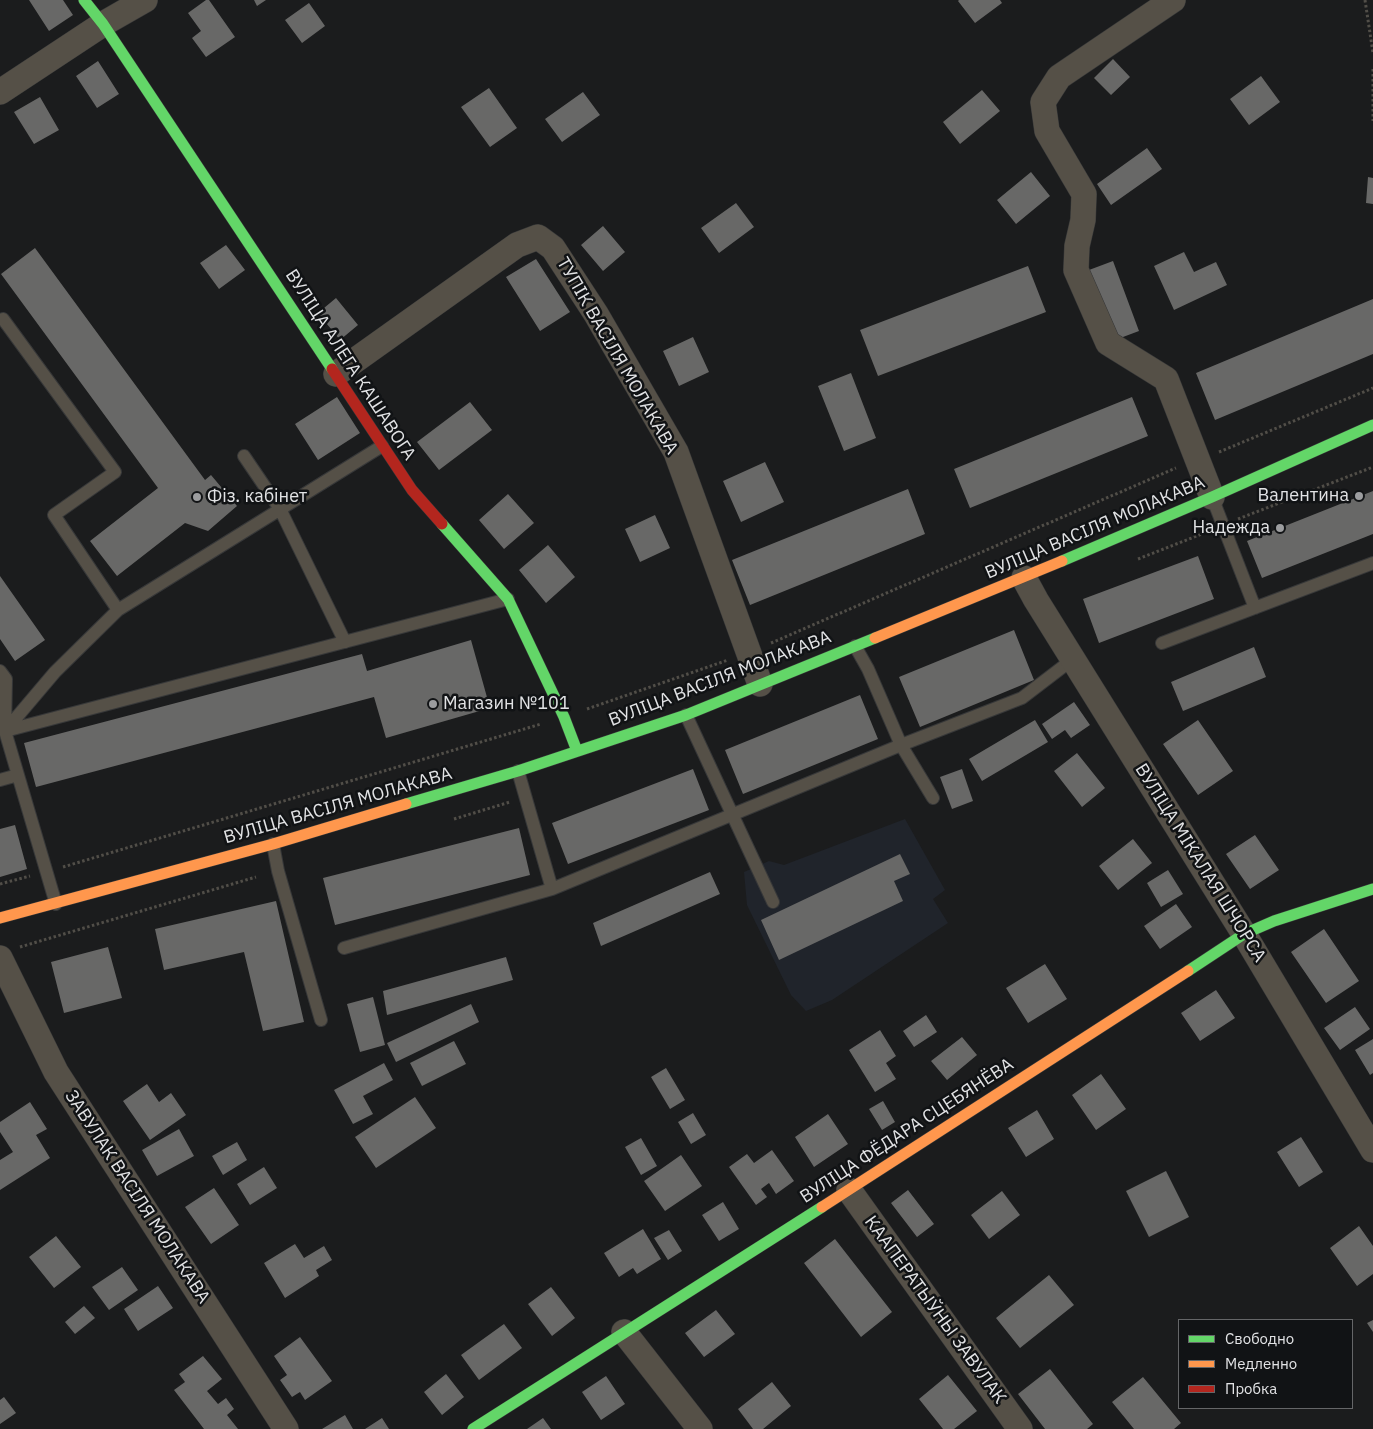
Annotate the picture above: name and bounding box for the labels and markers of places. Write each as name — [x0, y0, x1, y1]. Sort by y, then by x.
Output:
place label: Валентина — [1258, 485, 1349, 507]
place label: Фіз. кабінет — [207, 486, 307, 508]
marker: Валентина — [1353, 490, 1365, 502]
marker: Фіз. кабінет — [191, 491, 203, 503]
place label: Надежда — [1192, 517, 1270, 539]
marker: Надежда — [1274, 522, 1286, 534]
place label: Магазин №101 — [443, 693, 570, 715]
marker: Магазин №101 — [427, 698, 439, 710]

